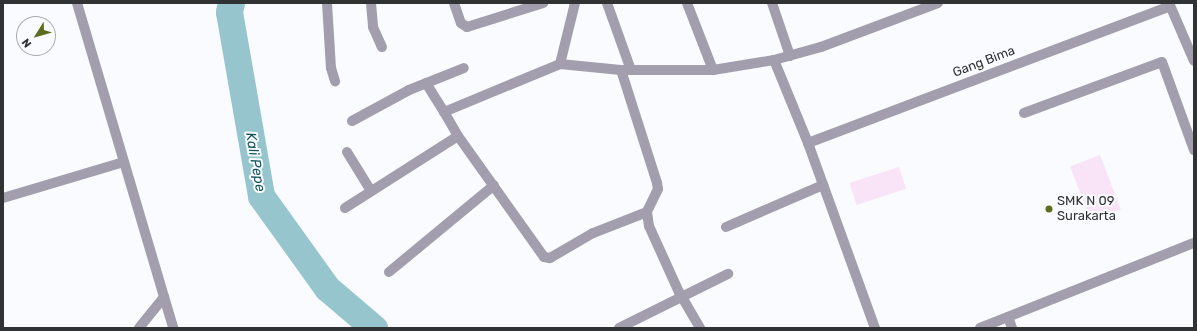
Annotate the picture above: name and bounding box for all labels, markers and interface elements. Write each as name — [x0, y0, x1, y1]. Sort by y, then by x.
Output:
north arrow — [16, 16, 56, 56]
text: N — [19, 36, 34, 50]
street label: Gang Bima — [951, 43, 1017, 81]
water label: Kali Pepe — [242, 131, 268, 193]
place label: SMK N 09 Surakarta — [1057, 194, 1116, 225]
marker: SMK N 09 Surakarta — [1044, 204, 1054, 214]

